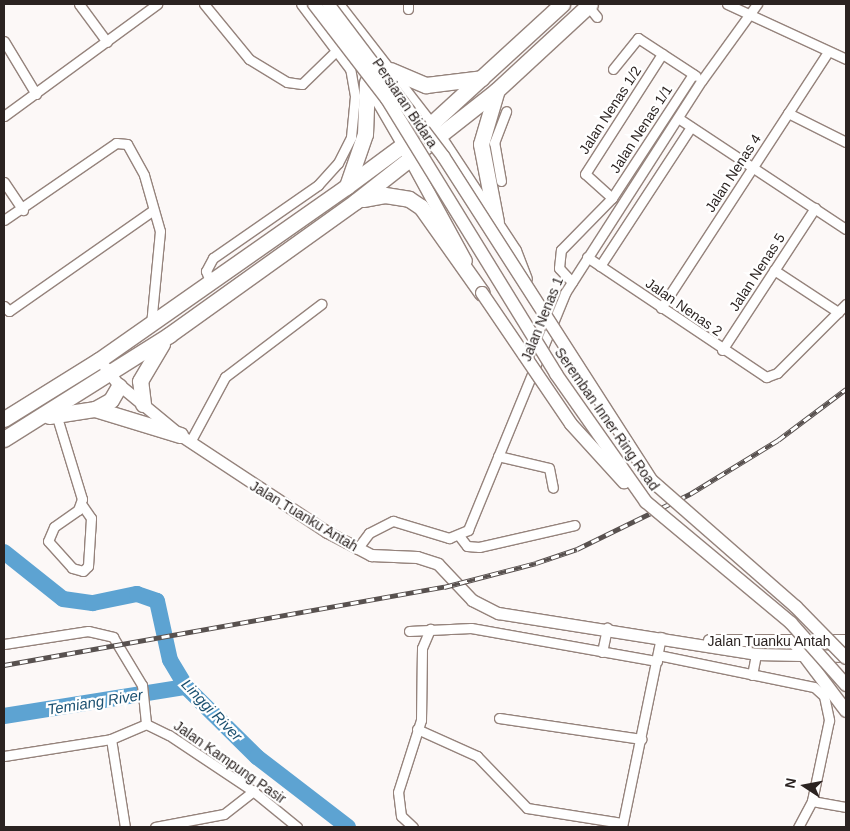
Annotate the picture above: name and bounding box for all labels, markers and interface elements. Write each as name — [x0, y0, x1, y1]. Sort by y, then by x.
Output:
street label: Persiaran Bidara — [369, 55, 441, 151]
street label: Jalan Nenas 1/2 — [575, 63, 645, 157]
street label: Jalan Nenas 1/1 — [606, 82, 676, 176]
street label: Jalan Nenas 4 — [702, 131, 764, 215]
street label: Jalan Nenas 5 — [726, 230, 788, 314]
street label: Jalan Nenas 1 — [517, 274, 567, 364]
street label: Jalan Nenas 2 — [643, 274, 725, 340]
street label: Seremban Inner Ring Road — [551, 344, 663, 494]
street label: Jalan Tuanku Antah — [247, 477, 361, 555]
street label: Jalan Tuanku Antah — [707, 633, 831, 649]
water label: Linggi River — [178, 675, 246, 745]
water label: Temiang River — [46, 686, 144, 718]
street label: Jalan Kampung Pasir — [171, 717, 289, 807]
north arrow — [780, 761, 830, 811]
text: N — [781, 777, 799, 790]

